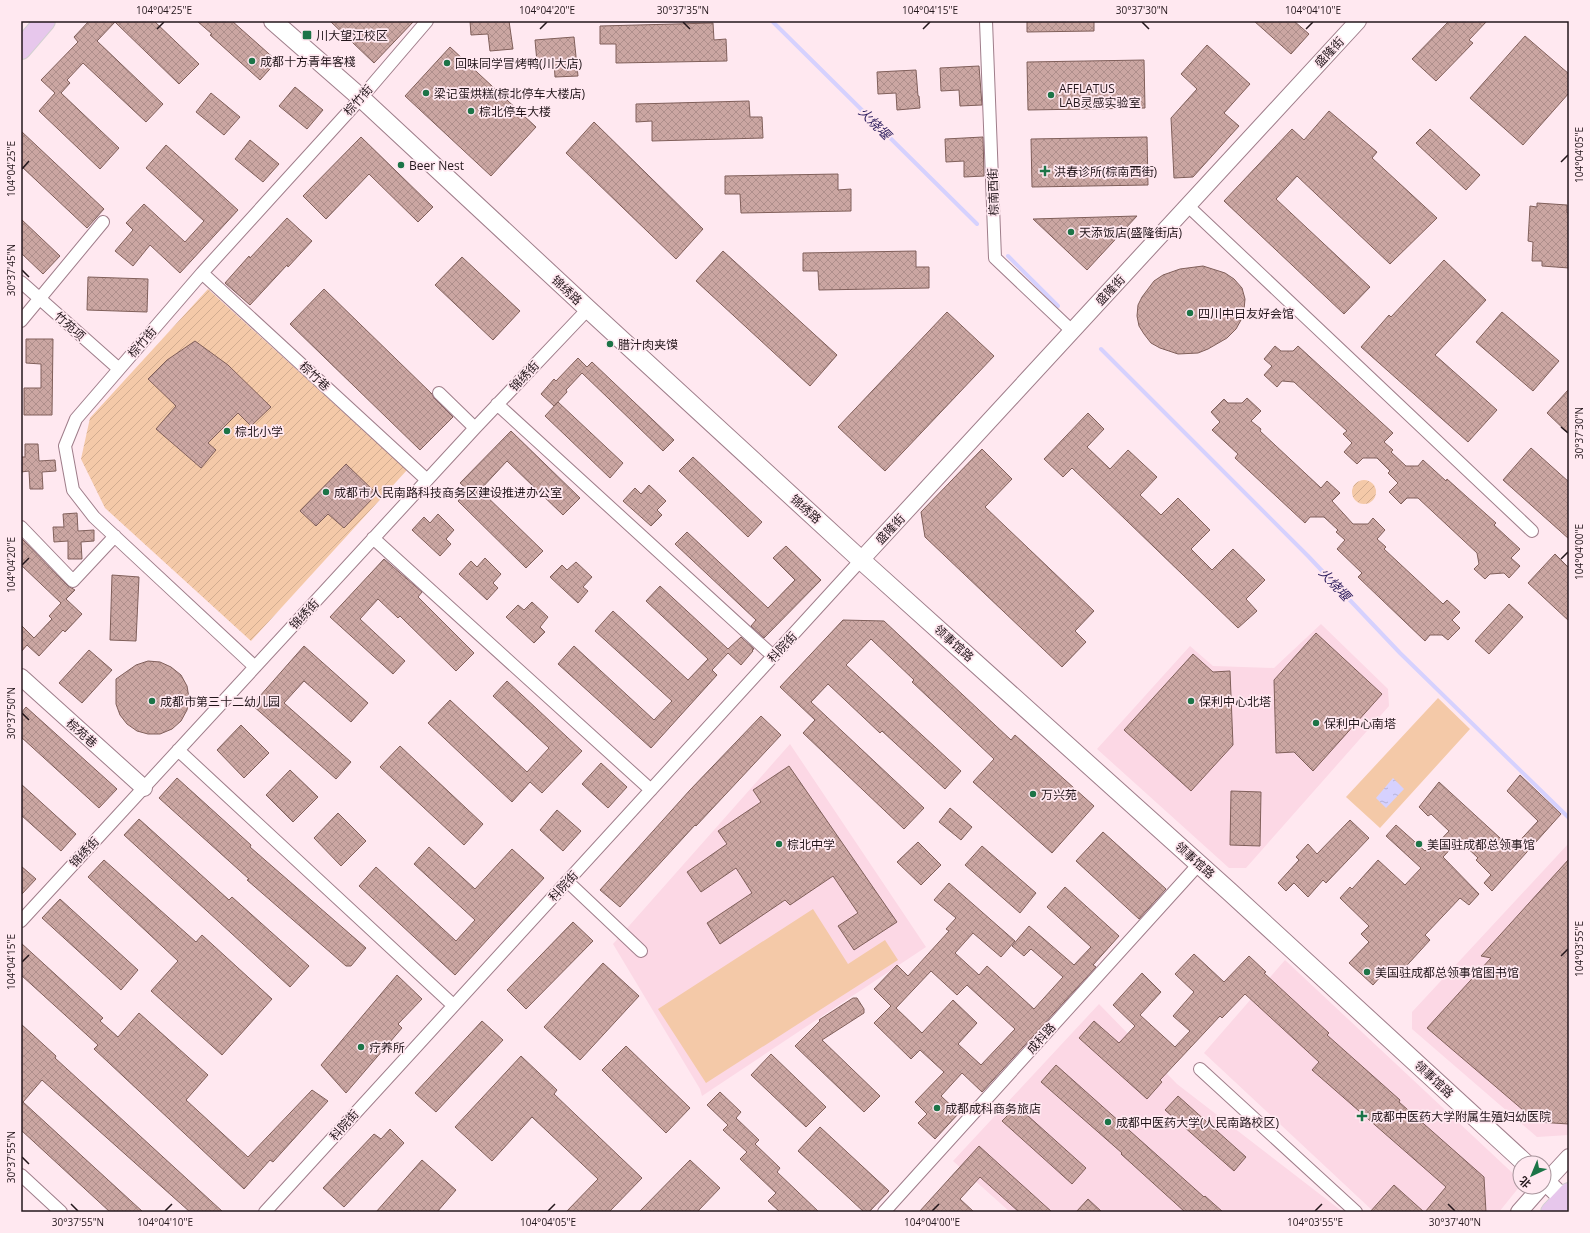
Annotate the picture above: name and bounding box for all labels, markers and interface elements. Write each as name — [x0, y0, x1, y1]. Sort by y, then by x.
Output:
text: 104°04'25"E — [136, 3, 192, 17]
text: 104°04'20"E — [519, 3, 575, 17]
text: 30°37'35"N — [657, 3, 709, 17]
text: 104°04'15"E — [902, 3, 958, 17]
text: 30°37'30"N — [1116, 3, 1168, 17]
text: 104°04'10"E — [1285, 3, 1341, 17]
place label: 川大望江校区 — [316, 27, 388, 44]
marker: 川大望江校区 — [301, 29, 313, 41]
street label: 盛隆街 — [1311, 33, 1347, 71]
place label: 成都十方青年客棧 — [260, 53, 356, 70]
place label: 回味同学冒烤鸭(川大店) — [455, 55, 583, 72]
marker: 成都十方青年客棧 — [247, 56, 257, 66]
marker: 回味同学冒烤鸭(川大店) — [442, 58, 452, 68]
place label: AFFLATUS LAB灵感实验室 — [1059, 80, 1141, 111]
street label: 棕竹街 — [340, 81, 376, 119]
place label: 梁记蛋烘糕(棕北停车大楼店) — [434, 85, 586, 102]
marker: 梁记蛋烘糕(棕北停车大楼店) — [421, 88, 431, 98]
marker: AFFLATUS LAB灵感实验室 — [1046, 90, 1056, 100]
place label: 棕北停车大楼 — [479, 103, 551, 120]
water label: 火烧堰 — [855, 103, 897, 145]
marker: 棕北停车大楼 — [466, 106, 476, 116]
text: 104°04'05"E — [1572, 127, 1586, 183]
text: 104°04'25"E — [4, 141, 18, 197]
place label: Beer Nest — [409, 157, 464, 174]
marker: Beer Nest — [396, 160, 406, 170]
place label: 洪春诊所(棕南西街) — [1054, 163, 1158, 180]
marker: 洪春诊所(棕南西街) — [1039, 165, 1051, 177]
street label: 棕南西街 — [984, 168, 1002, 216]
place label: 天添饭店(盛隆街店) — [1079, 224, 1183, 241]
marker: 天添饭店(盛隆街店) — [1066, 227, 1076, 237]
text: 30°37'45"N — [4, 244, 18, 296]
street label: 盛隆街 — [1092, 271, 1128, 309]
street label: 锦绣路 — [548, 272, 586, 308]
place label: 四川中日友好会馆 — [1198, 305, 1294, 322]
street label: 竹苑项 — [51, 308, 89, 344]
marker: 四川中日友好会馆 — [1185, 308, 1195, 318]
street label: 棕竹街 — [124, 323, 160, 361]
place label: 腊汁肉夹馍 — [618, 336, 678, 353]
marker: 腊汁肉夹馍 — [605, 339, 615, 349]
street label: 锦绣街 — [506, 357, 542, 395]
street label: 棕竹巷 — [296, 358, 334, 394]
text: 30°37'30"N — [1572, 407, 1586, 459]
place label: 棕北小学 — [235, 423, 283, 440]
marker: 棕北小学 — [222, 426, 232, 436]
place label: 成都市人民南路科技商务区建设推进办公室 — [334, 484, 562, 501]
marker: 成都市人民南路科技商务区建设推进办公室 — [321, 487, 331, 497]
street label: 锦绣路 — [787, 491, 825, 527]
street label: 盛隆街 — [872, 510, 908, 548]
text: 104°04'00"E — [1572, 524, 1586, 580]
text: 104°04'20"E — [4, 537, 18, 593]
water label: 火烧堰 — [1315, 564, 1356, 606]
street label: 锦绣街 — [286, 595, 322, 633]
street label: 领事馆路 — [930, 621, 978, 665]
street label: 科院街 — [764, 628, 800, 666]
text: 30°37'50"N — [4, 687, 18, 739]
place label: 成都市第三十二幼儿园 — [160, 693, 280, 710]
place label: 保利中心北塔 — [1199, 693, 1271, 710]
marker: 成都市第三十二幼儿园 — [147, 696, 157, 706]
marker: 保利中心北塔 — [1186, 696, 1196, 706]
street label: 棕苑巷 — [63, 715, 101, 751]
place label: 保利中心南塔 — [1324, 715, 1396, 732]
marker: 保利中心南塔 — [1311, 718, 1321, 728]
place label: 万兴苑 — [1041, 786, 1077, 803]
marker: 万兴苑 — [1028, 789, 1038, 799]
street label: 锦绣街 — [66, 833, 102, 871]
place label: 棕北中学 — [787, 836, 835, 853]
place label: 美国驻成都总领事馆 — [1427, 836, 1535, 853]
street label: 领事馆路 — [1171, 838, 1219, 882]
marker: 棕北中学 — [774, 839, 784, 849]
marker: 美国驻成都总领事馆 — [1414, 839, 1424, 849]
street label: 科院街 — [545, 867, 581, 905]
text: 104°03'55"E — [1572, 921, 1586, 977]
text: 104°04'15"E — [4, 934, 18, 990]
place label: 美国驻成都总领事馆图书馆 — [1375, 964, 1519, 981]
marker: 美国驻成都总领事馆图书馆 — [1362, 967, 1372, 977]
street label: 成科路 — [1023, 1019, 1059, 1057]
place label: 疗养所 — [369, 1039, 405, 1056]
marker: 疗养所 — [356, 1042, 366, 1052]
street label: 领事馆路 — [1411, 1056, 1457, 1102]
place label: 成都成科商务旅店 — [945, 1100, 1041, 1117]
marker: 成都成科商务旅店 — [932, 1103, 942, 1113]
street label: 科院街 — [326, 1106, 362, 1144]
place label: 成都中医药大学附属生殖妇幼医院 — [1371, 1108, 1551, 1125]
marker: 成都中医药大学附属生殖妇幼医院 — [1356, 1110, 1368, 1122]
place label: 成都中医药大学(人民南路校区) — [1116, 1114, 1280, 1131]
marker: 成都中医药大学(人民南路校区) — [1103, 1117, 1113, 1127]
text: 30°37'55"N — [4, 1131, 18, 1183]
north arrow — [1512, 1155, 1552, 1195]
text: 北 — [1516, 1173, 1534, 1192]
text: 30°37'55"N — [52, 1215, 104, 1229]
text: 104°04'10"E — [137, 1215, 193, 1229]
text: 104°04'05"E — [520, 1215, 576, 1229]
text: 104°04'00"E — [904, 1215, 960, 1229]
text: 104°03'55"E — [1287, 1215, 1343, 1229]
text: 30°37'40"N — [1429, 1215, 1481, 1229]

